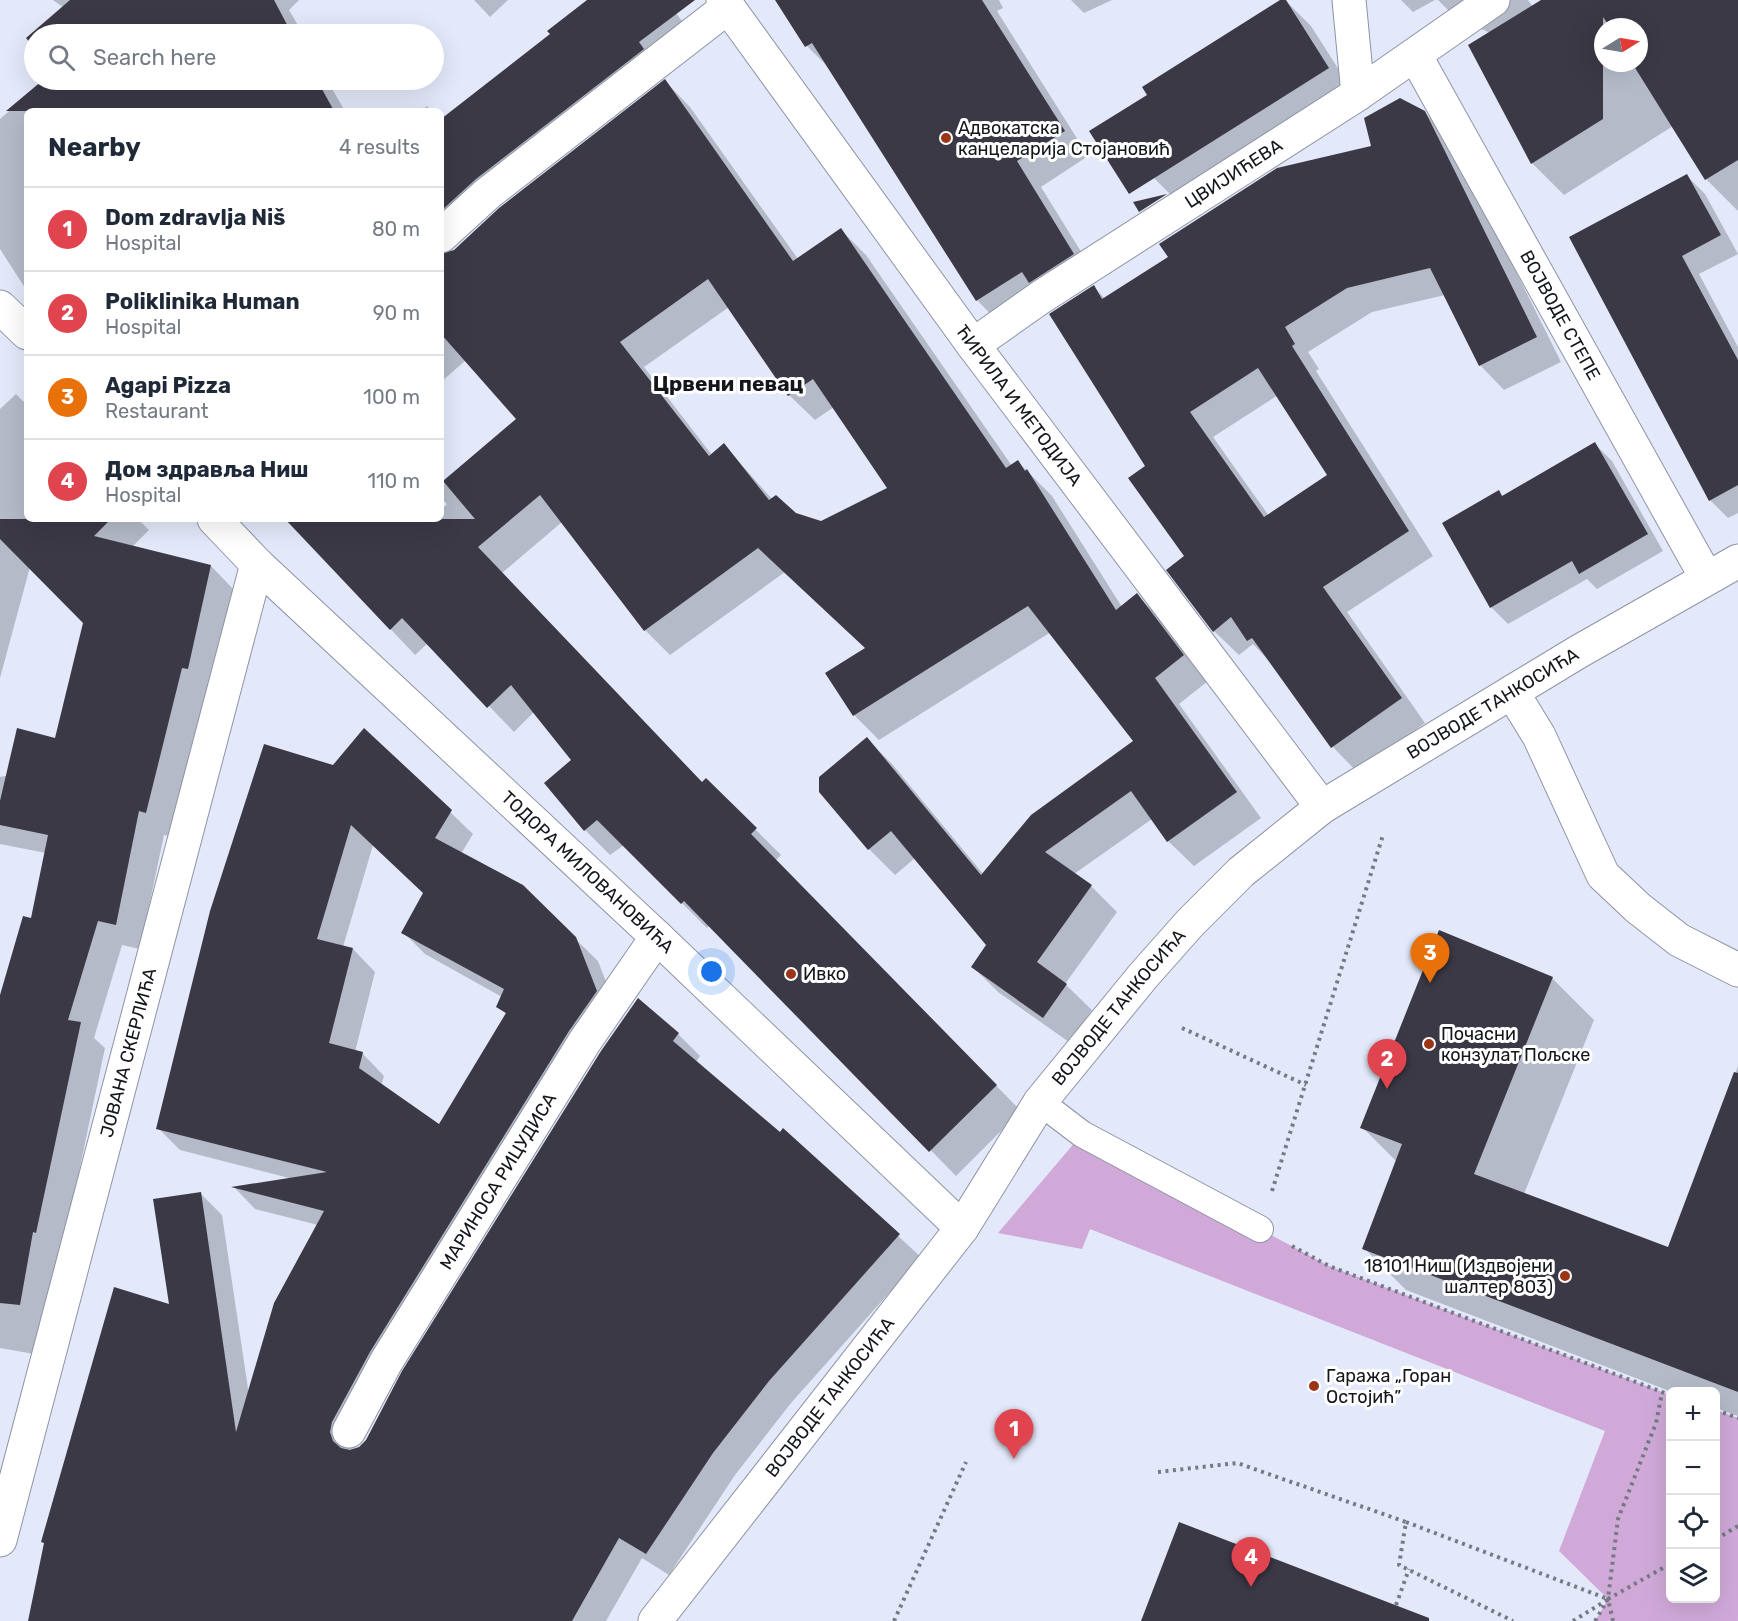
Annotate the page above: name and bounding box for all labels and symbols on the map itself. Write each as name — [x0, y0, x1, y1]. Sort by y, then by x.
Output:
north arrow — [1594, 18, 1648, 72]
place label: Адвокатска канцеларија Стојановић — [958, 117, 1170, 160]
marker: Адвокатска канцеларија Стојановић — [939, 131, 953, 145]
street label: ЦВИЈИЋЕВА — [1181, 134, 1287, 213]
street label: ВОЈВОДЕ СТЕПЕ — [1515, 247, 1605, 384]
street label: ЋИРИЛА И МЕТОДИЈА — [951, 321, 1087, 490]
district label: Црвени певац — [653, 371, 804, 396]
street label: ВОЈВОДЕ ТАНКОСИЋА — [1403, 643, 1583, 764]
street label: ТОДОРА МИЛОВАНОВИЋА — [497, 786, 678, 958]
street label: ВОЈВОДЕ ТАНКОСИЋА — [1047, 925, 1190, 1090]
pin: 3 — [1410, 934, 1450, 983]
your location — [697, 957, 726, 986]
place label: Ивко — [803, 963, 846, 985]
street label: ЈОВАНА СКЕРЛИЋА — [96, 966, 161, 1140]
marker: Ивко — [784, 967, 798, 981]
place label: Почасни конзулат Пољске — [1441, 1023, 1590, 1066]
marker: Почасни конзулат Пољске — [1422, 1037, 1436, 1051]
pin: 2 — [1368, 1040, 1406, 1089]
street label: МАРИНОСА РИЦУДИСА — [435, 1089, 561, 1274]
place label: 18101 Ниш (Издвојени шалтер 803) — [1364, 1255, 1553, 1298]
marker: 18101 Ниш (Издвојени шалтер 803) — [1558, 1269, 1572, 1283]
street label: ВОЈВОДЕ ТАНКОСИЋА — [761, 1313, 899, 1482]
place label: Гаража „Горан Остојић” — [1326, 1365, 1451, 1408]
marker: Гаража „Горан Остојић” — [1307, 1379, 1321, 1393]
pin: 1 — [994, 1410, 1034, 1459]
pin: 4 — [1232, 1538, 1270, 1587]

